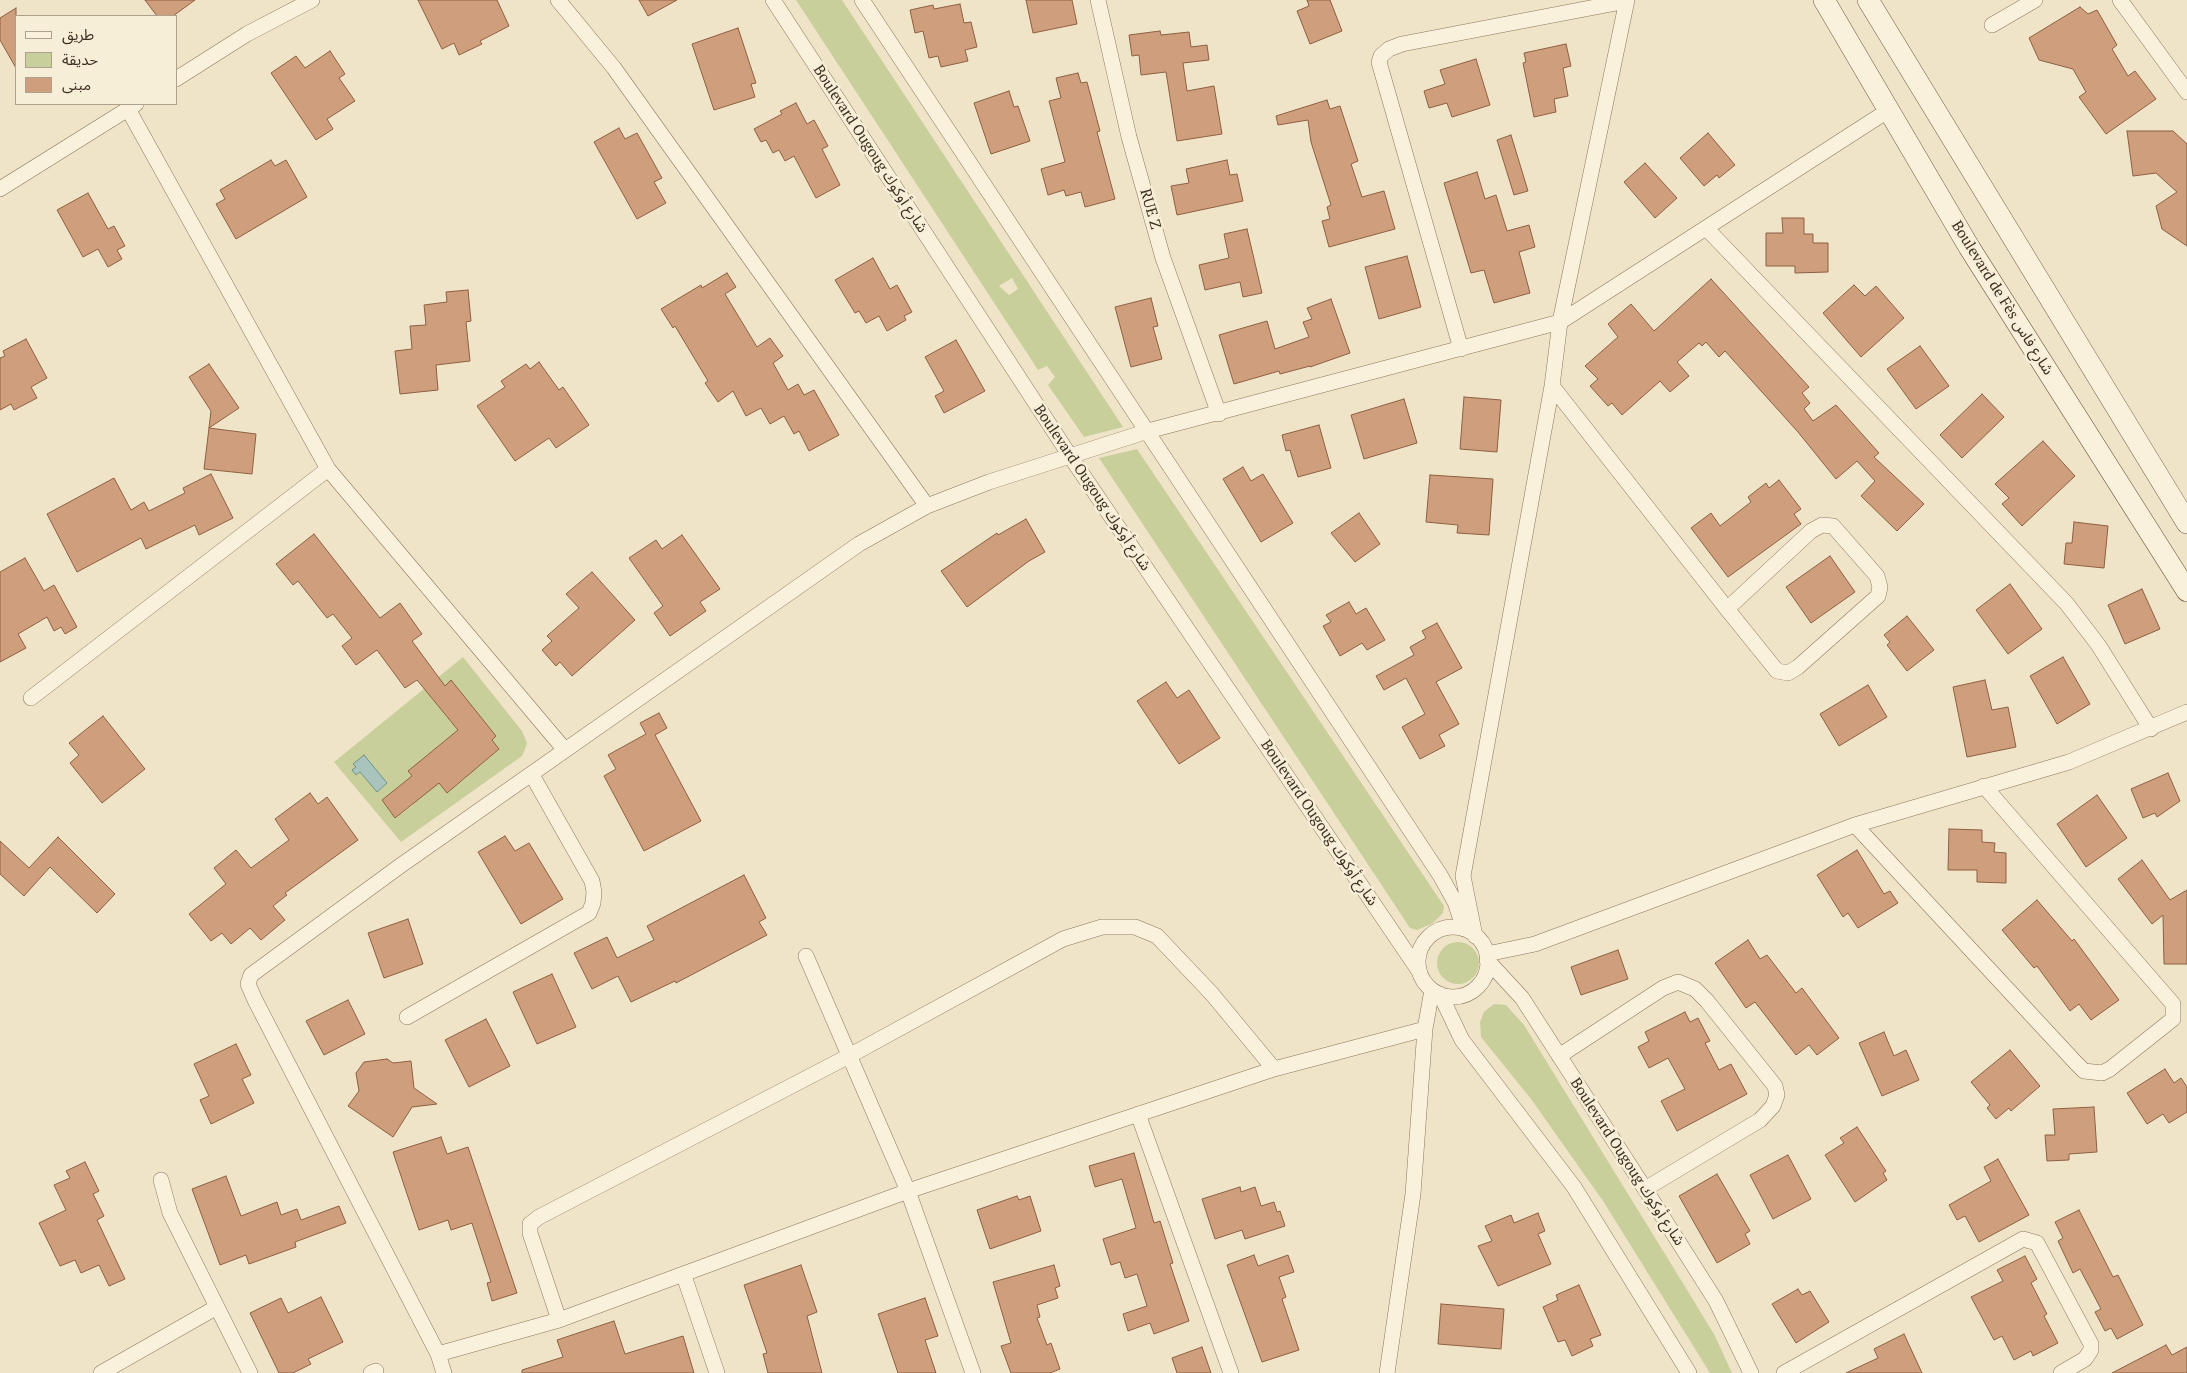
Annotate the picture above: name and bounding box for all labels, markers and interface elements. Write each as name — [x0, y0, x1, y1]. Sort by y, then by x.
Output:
legend — [15, 15, 178, 105]
text: طريق — [62, 24, 94, 44]
text: حديقة — [62, 49, 98, 69]
street label: Boulevard Ougoug شارع أوكوك — [809, 62, 931, 236]
text: مبنى — [62, 74, 91, 94]
street label: RUE Z — [1136, 187, 1164, 231]
street label: Boulevard de Fès شارع فاس — [1947, 218, 2057, 378]
street label: Boulevard Ougoug شارع أوكوك — [1030, 402, 1154, 574]
street label: Boulevard Ougoug شارع أوكوك — [1257, 737, 1381, 909]
street label: Boulevard Ougoug شارع أوكوك — [1566, 1075, 1688, 1249]

